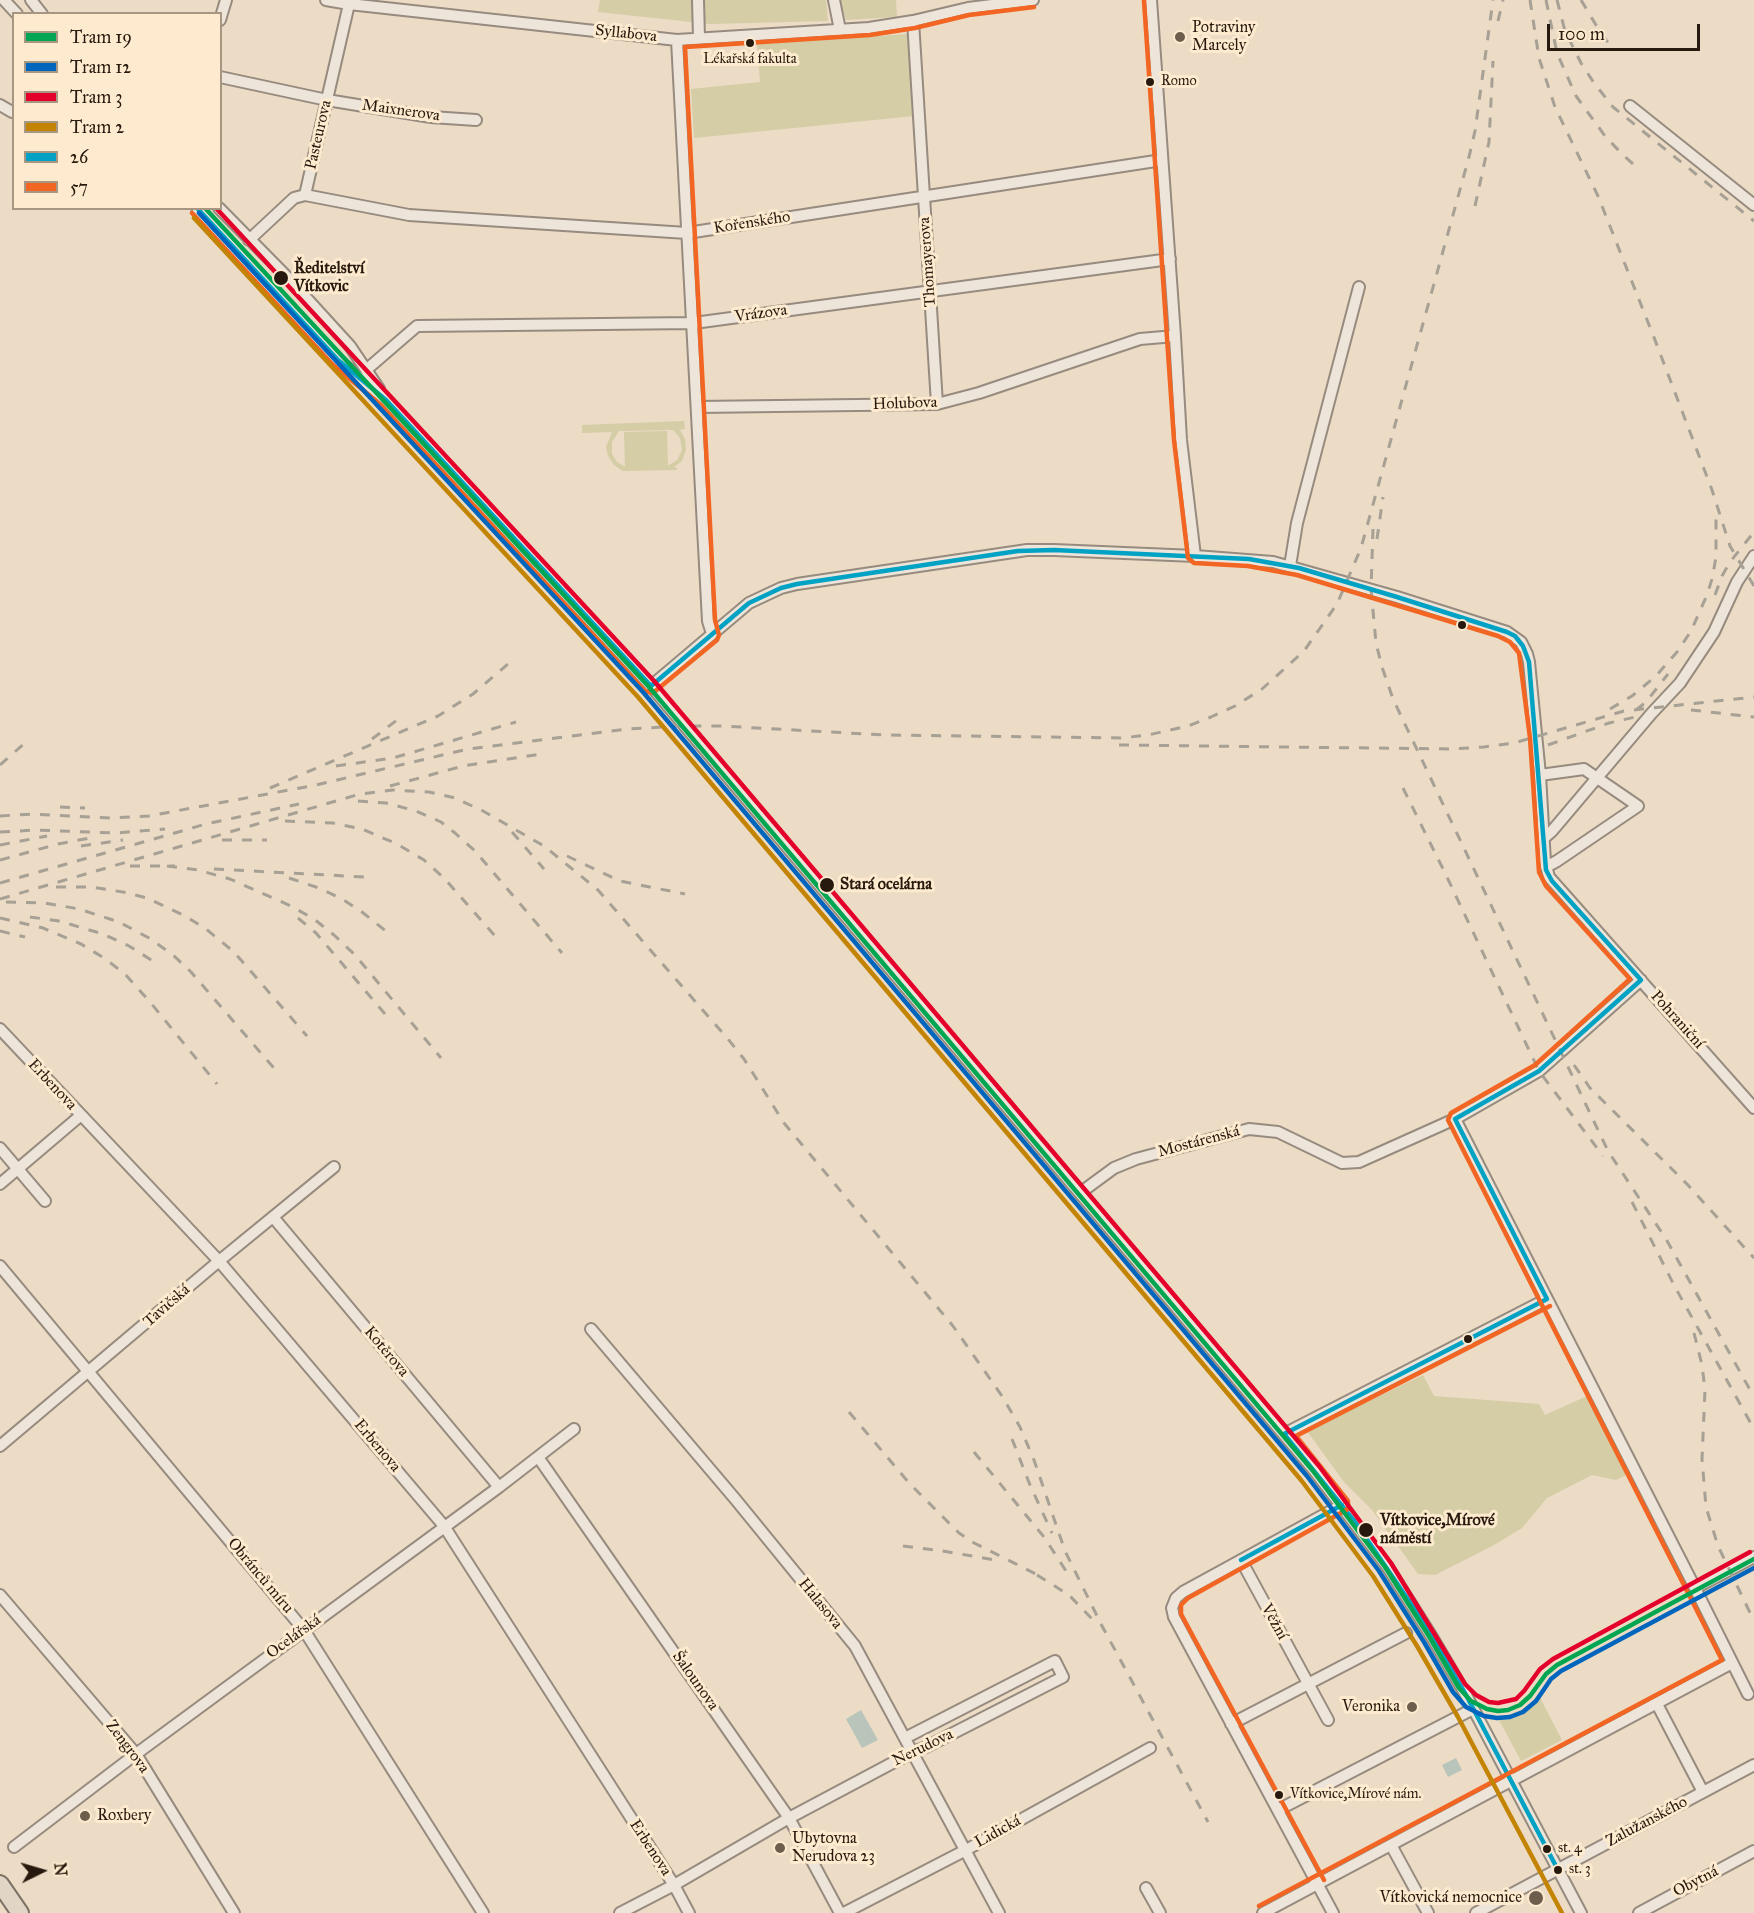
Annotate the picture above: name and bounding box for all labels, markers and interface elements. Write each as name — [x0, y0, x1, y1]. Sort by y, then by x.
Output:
legend — [12, 12, 222, 210]
scale bar — [1550, 12, 1703, 50]
place label: Potraviny Marcely — [1192, 18, 1255, 56]
street label: Syllabova — [594, 21, 658, 47]
text: 100 m — [1558, 23, 1605, 45]
text: Tram 19 — [70, 26, 132, 48]
marker: Potraviny Marcely — [1173, 30, 1187, 44]
marker: Lékařská fakulta — [744, 37, 756, 49]
place label: Lékařská fakulta — [703, 52, 797, 68]
text: Tram 12 — [70, 56, 131, 78]
place label: Romo — [1161, 74, 1197, 90]
marker: Romo — [1144, 76, 1156, 88]
text: Tram 3 — [70, 86, 122, 108]
street label: Maixnerova — [361, 96, 441, 126]
street label: Pasteurova — [302, 98, 336, 172]
text: Tram 2 — [70, 116, 124, 138]
text: 26 — [70, 146, 88, 168]
text: 57 — [70, 176, 88, 198]
street label: Kořenského — [712, 207, 792, 239]
street label: Thomayerova — [915, 216, 941, 308]
place label: Ředitelství Vítkovic — [294, 259, 364, 297]
marker: Ředitelství Vítkovic — [272, 269, 290, 287]
street label: Vrázova — [734, 301, 788, 327]
street label: Holubova — [872, 393, 938, 415]
unlabelled marker — [1456, 619, 1468, 631]
place label: Stará ocelárna — [840, 875, 932, 895]
marker: Stará ocelárna — [818, 876, 836, 894]
street label: Pohraniční — [1646, 987, 1708, 1053]
street label: Erbenova — [23, 1055, 81, 1115]
street label: Mostárenská — [1156, 1122, 1242, 1162]
street label: Tavičská — [140, 1281, 194, 1331]
street label: Kotěrova — [359, 1323, 413, 1381]
unlabelled marker — [1462, 1333, 1474, 1345]
street label: Erbenova — [349, 1416, 405, 1476]
place label: Vítkovice,Mírové náměstí — [1380, 1511, 1495, 1549]
marker: Vítkovice,Mírové náměstí — [1357, 1521, 1375, 1539]
street label: Obránců míru — [223, 1534, 297, 1618]
street label: Halasova — [794, 1575, 846, 1633]
street label: Věžní — [1256, 1601, 1292, 1643]
street label: Ocelářská — [263, 1611, 325, 1663]
street label: Šalounova — [668, 1648, 722, 1714]
place label: Veronika — [1342, 1697, 1400, 1717]
marker: Veronika — [1405, 1700, 1419, 1714]
street label: Zengrova — [101, 1717, 153, 1777]
street label: Nerudova — [890, 1725, 956, 1771]
place label: Vítkovice,Mírové nám. — [1290, 1787, 1421, 1803]
marker: Vítkovice,Mírové nám. — [1273, 1789, 1285, 1801]
street label: Zalužanského — [1603, 1793, 1691, 1851]
place label: Roxbery — [97, 1806, 151, 1826]
marker: Roxbery — [78, 1809, 92, 1823]
street label: Lidická — [972, 1812, 1024, 1852]
street label: Erbenova — [625, 1816, 675, 1880]
place label: Ubytovna Nerudova 23 — [792, 1829, 875, 1867]
north arrow — [12, 1841, 72, 1901]
marker: Ubytovna Nerudova 23 — [773, 1841, 787, 1855]
place label: st. 4 — [1558, 1841, 1582, 1857]
marker: st. 4 — [1541, 1843, 1553, 1855]
text: N — [50, 1862, 70, 1877]
place label: st. 3 — [1569, 1862, 1591, 1878]
street label: Obytná — [1670, 1862, 1722, 1902]
marker: st. 3 — [1552, 1864, 1564, 1876]
place label: Vítkovická nemocnice — [1380, 1888, 1522, 1908]
marker: Vítkovická nemocnice — [1527, 1889, 1545, 1907]

